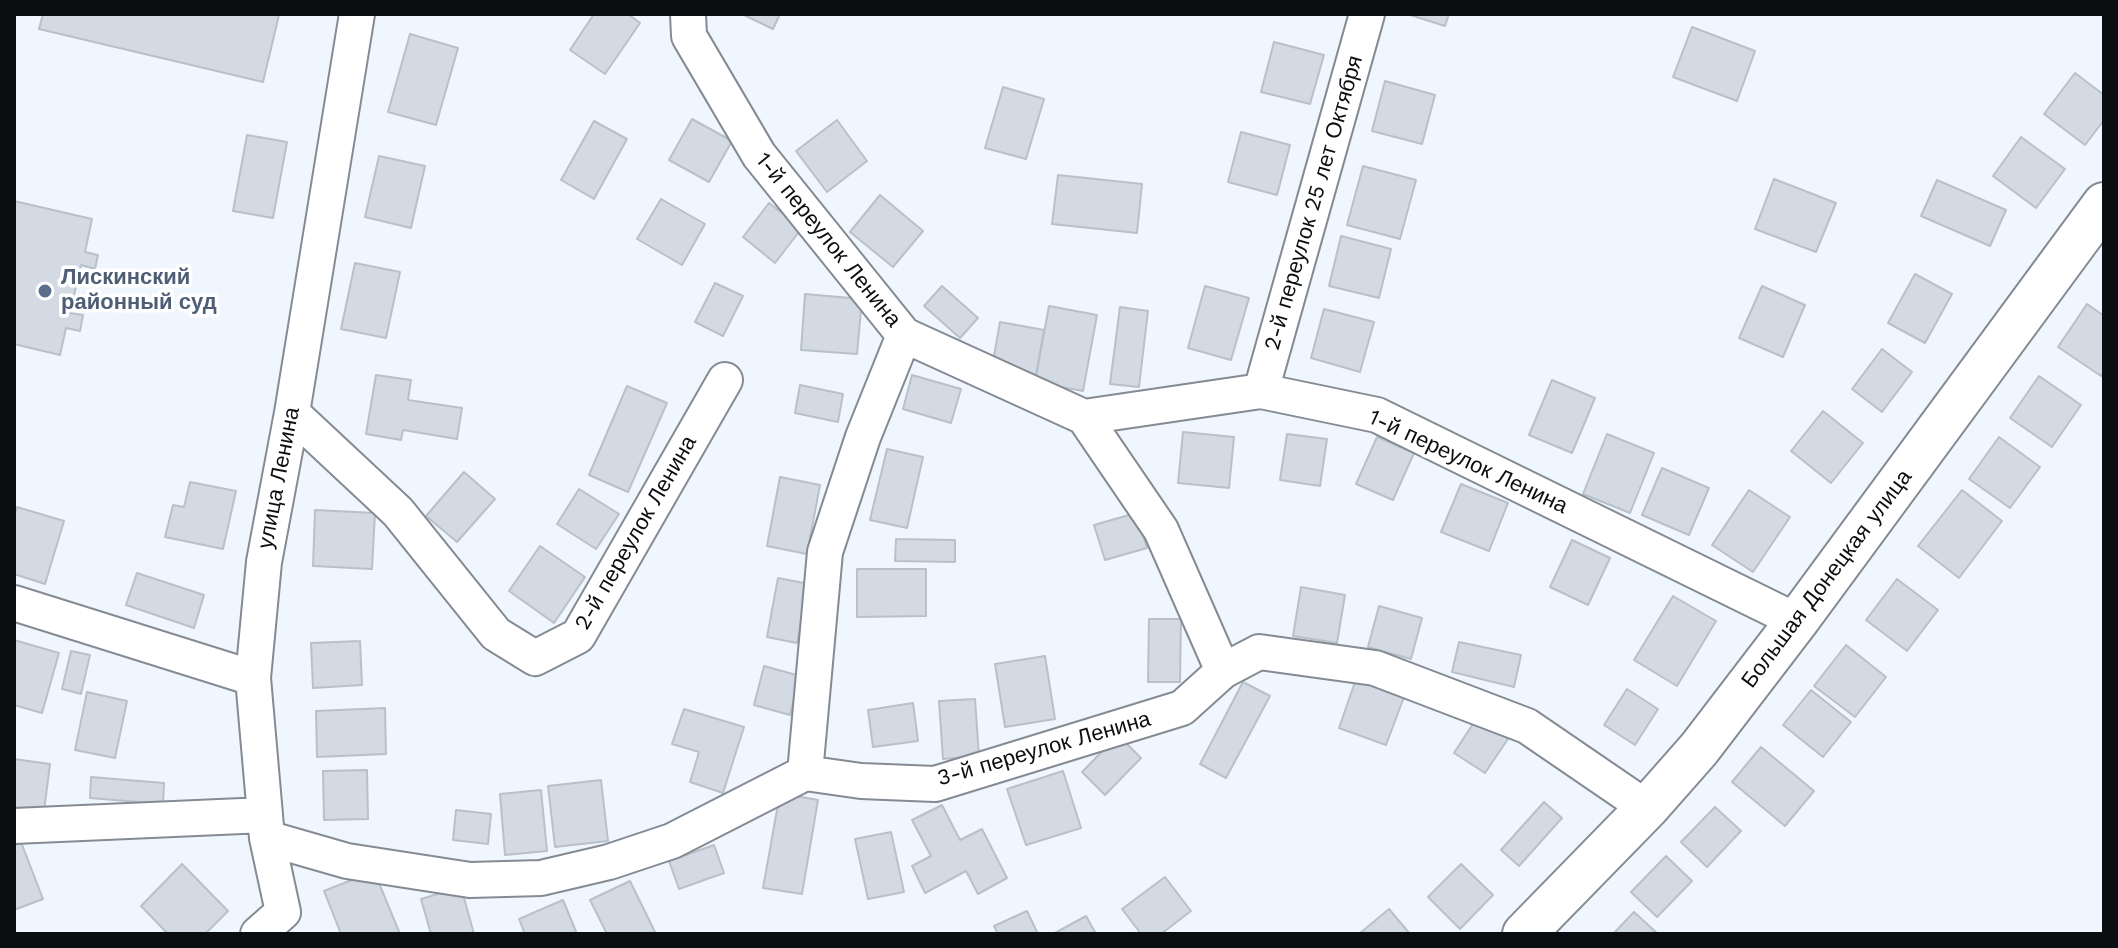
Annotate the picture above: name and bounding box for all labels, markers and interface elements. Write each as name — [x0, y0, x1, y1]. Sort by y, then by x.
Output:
street label: 2-й переулок 25 лет Октября — [1259, 53, 1369, 353]
street label: 1-й переулок Ленина — [750, 148, 906, 332]
place label: Лискинский районный суд — [61, 265, 217, 316]
marker: Лискинский районный суд — [36, 282, 54, 300]
street label: 1-й переулок Ленина — [1364, 404, 1572, 520]
street label: улица Ленина — [252, 405, 306, 551]
street label: 2-й переулок Ленина — [570, 431, 702, 635]
street label: Большая Донецкая улица — [1736, 465, 1918, 693]
street label: 3-й переулок Ленина — [934, 706, 1154, 792]

